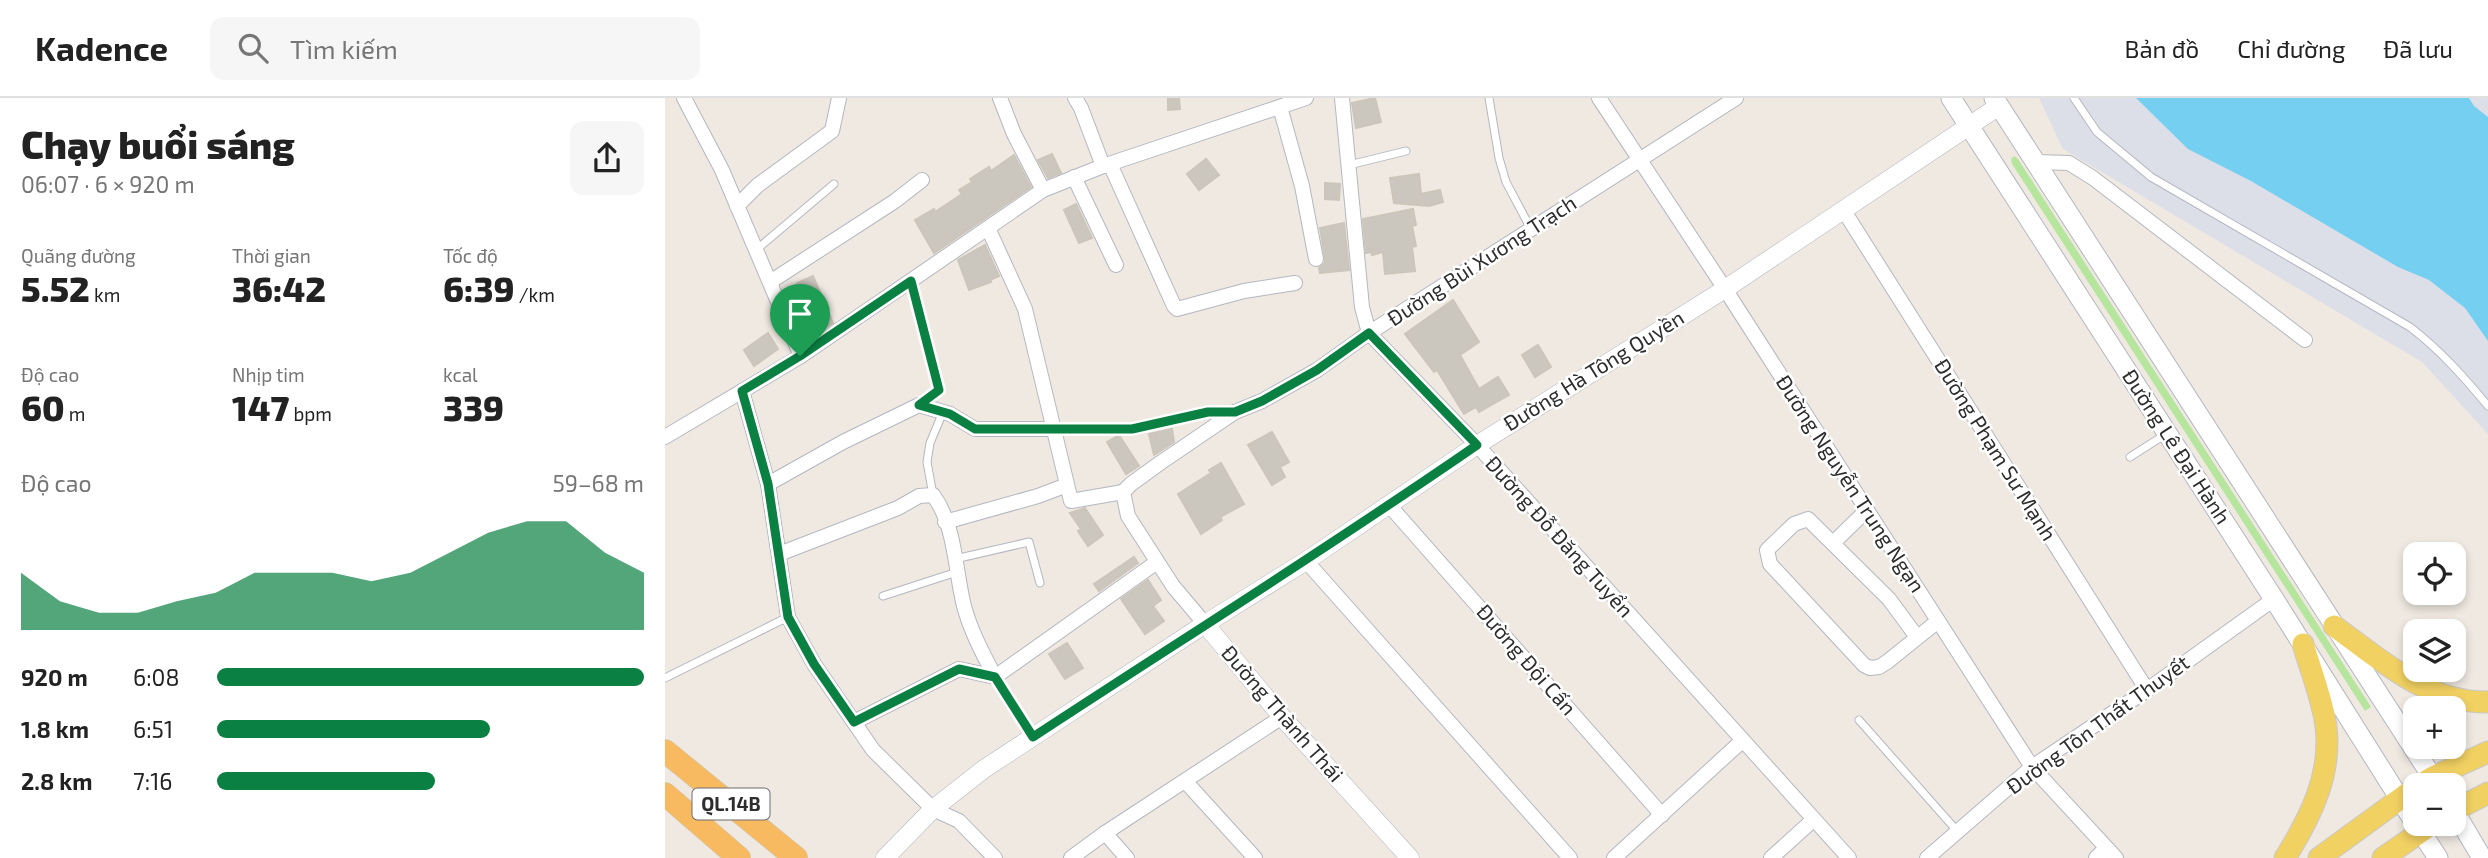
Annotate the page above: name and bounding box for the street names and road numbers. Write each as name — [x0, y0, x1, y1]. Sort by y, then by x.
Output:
street label: Đường Bùi Xương Trạch — [1382, 189, 1580, 330]
street label: Đường Hà Tông Quyền — [1498, 304, 1689, 436]
street label: Đường Phạm Sư Mạnh — [1930, 354, 2062, 545]
street label: Đường Lê Đại Hành — [2118, 364, 2237, 528]
street label: Đường Nguyễn Trung Ngạn — [1772, 370, 1931, 596]
street label: Đường Đỗ Đăng Tuyển — [1481, 450, 1639, 622]
street label: Đường Đội Cấn — [1472, 598, 1582, 720]
street label: Đường Thành Thái — [1217, 640, 1349, 786]
street label: Đường Tôn Thất Thuyết — [2001, 649, 2193, 799]
road number: QL.14B — [693, 789, 769, 820]

